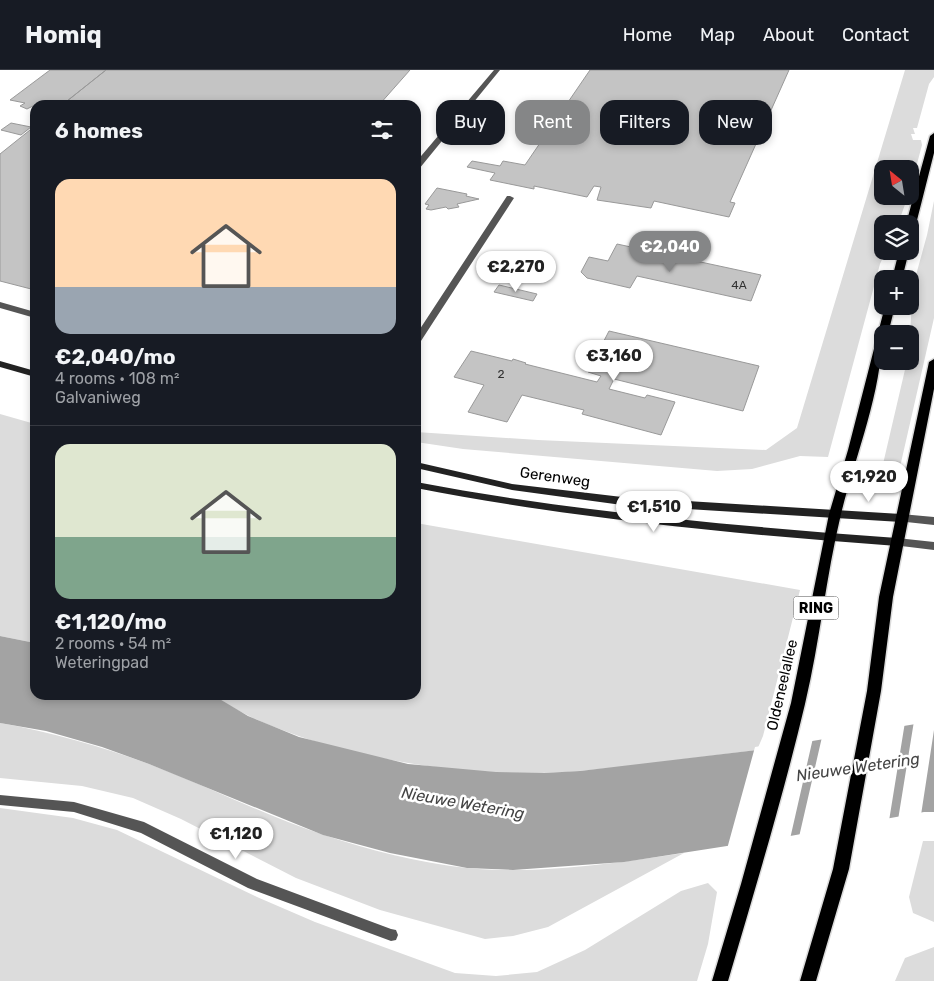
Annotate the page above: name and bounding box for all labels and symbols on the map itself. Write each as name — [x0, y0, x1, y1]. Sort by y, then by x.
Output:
north arrow — [874, 160, 919, 205]
pin: €2,040 — [629, 230, 711, 273]
pin: €2,270 — [475, 250, 557, 293]
house number: 4A — [731, 278, 747, 292]
pin: €3,160 — [573, 340, 655, 382]
house number: 2 — [497, 367, 505, 381]
pin: €1,920 — [828, 460, 910, 503]
street label: Gerenweg — [519, 463, 591, 491]
pin: €1,510 — [613, 490, 695, 533]
road number: RING — [794, 596, 838, 620]
street label: Oldeneelallee — [763, 638, 801, 732]
water label: Nieuwe Wetering — [795, 749, 922, 785]
water label: Nieuwe Wetering — [400, 783, 527, 823]
pin: €1,120 — [195, 818, 277, 860]

